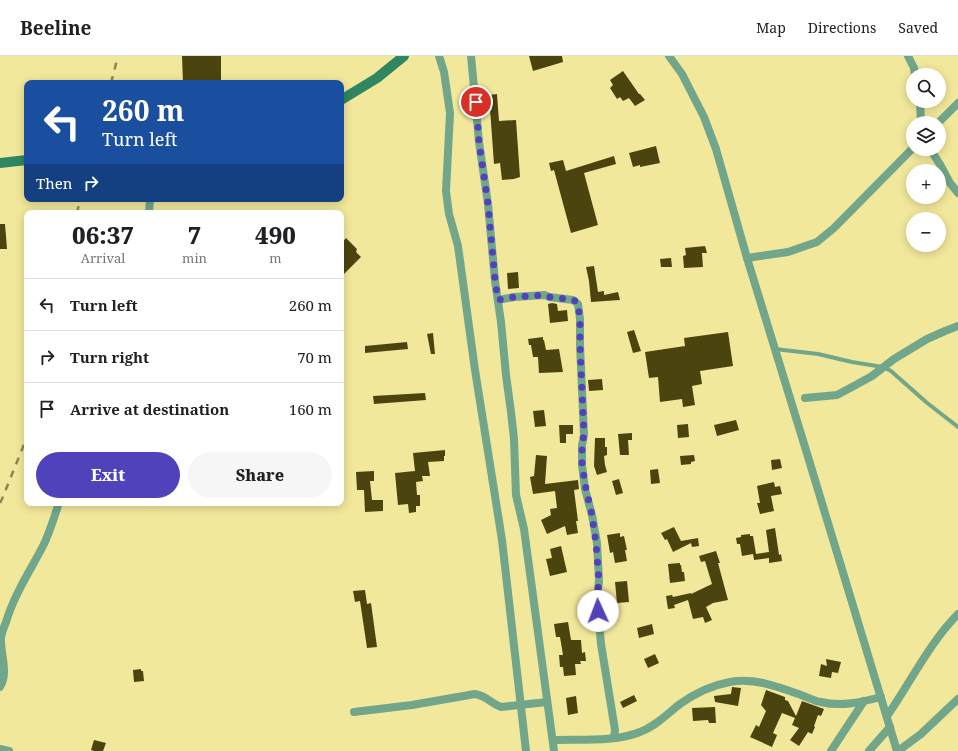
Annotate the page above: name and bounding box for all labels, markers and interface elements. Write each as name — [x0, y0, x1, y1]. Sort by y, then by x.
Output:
text: Beeline — [20, 15, 91, 41]
text: Map — [756, 18, 786, 37]
text: Directions — [808, 18, 876, 37]
text: Saved — [898, 18, 938, 37]
map controls — [906, 68, 946, 252]
button: search — [906, 68, 946, 108]
pin — [459, 85, 493, 119]
text: 260 m — [102, 91, 184, 129]
icon: arrive — [465, 91, 487, 113]
icon: left — [36, 96, 88, 148]
button: layers — [906, 116, 946, 156]
text: Turn left — [102, 127, 177, 151]
button: + — [906, 164, 946, 204]
icon: right — [80, 172, 102, 194]
text: Then — [36, 173, 72, 193]
button: − — [906, 212, 946, 252]
text: 06:37 — [72, 218, 134, 251]
text: 7 — [188, 218, 201, 251]
text: 490 — [255, 218, 296, 251]
text: Arrival — [81, 249, 125, 267]
text: min — [182, 249, 207, 267]
text: m — [269, 249, 282, 267]
icon: left — [36, 294, 58, 316]
text: Turn left — [70, 295, 138, 315]
text: 260 m — [289, 295, 332, 315]
icon: right — [36, 346, 58, 368]
text: Turn right — [70, 347, 149, 367]
text: 70 m — [297, 347, 332, 367]
icon: arrive — [36, 398, 58, 420]
text: Arrive at destination — [70, 399, 229, 419]
text: 160 m — [289, 399, 332, 419]
button: Exit — [36, 452, 180, 498]
button: Share — [188, 452, 332, 498]
position arrow — [577, 590, 619, 632]

